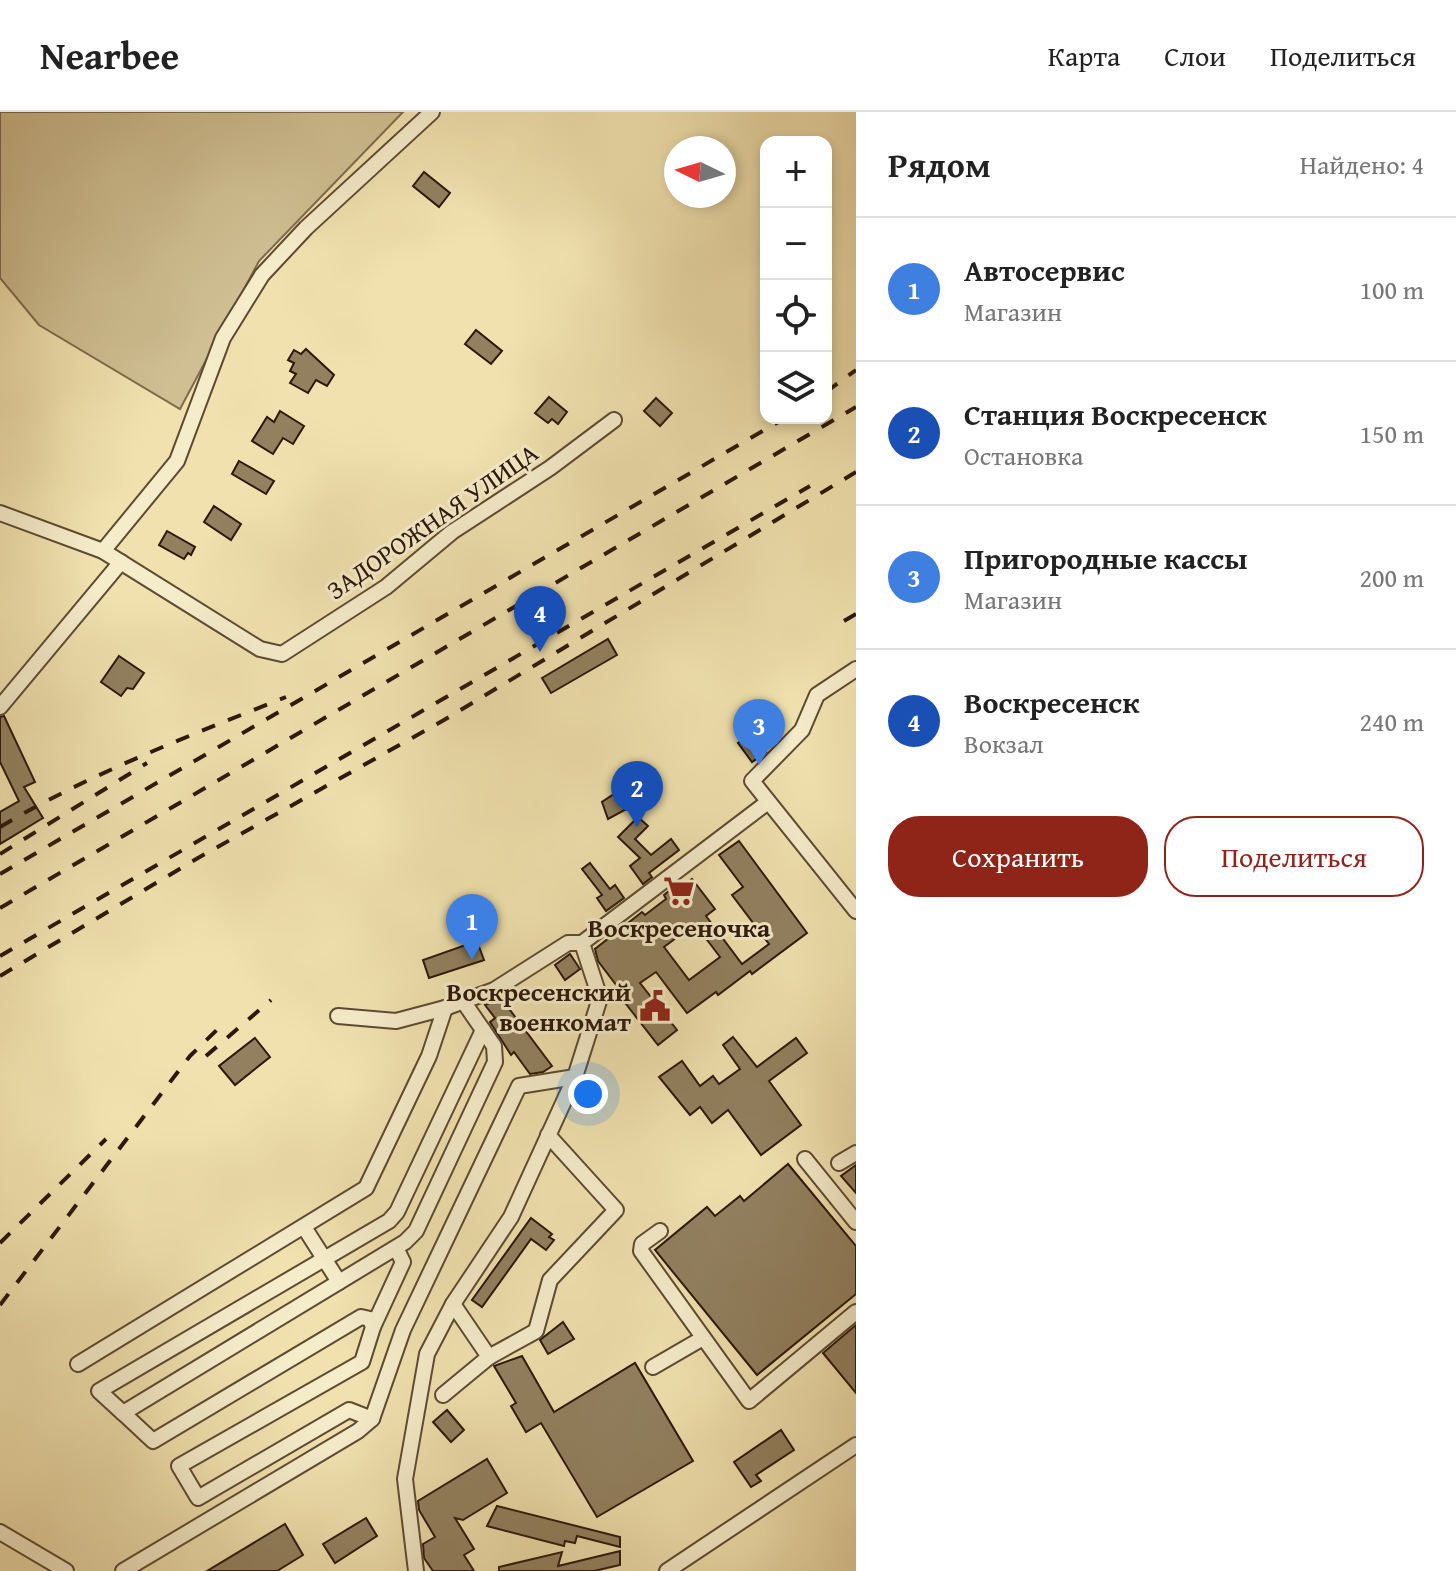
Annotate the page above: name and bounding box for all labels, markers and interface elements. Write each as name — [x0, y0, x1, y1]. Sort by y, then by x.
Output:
text: Nearbee — [40, 27, 179, 83]
text: Карта — [1048, 35, 1120, 76]
text: Слои — [1164, 35, 1226, 76]
text: Поделиться — [1270, 35, 1416, 76]
north arrow — [664, 136, 736, 208]
map controls — [760, 136, 832, 424]
button: + — [760, 136, 832, 208]
text: Рядом — [888, 140, 991, 189]
text: Найдено: 4 — [1300, 145, 1424, 184]
button: − — [760, 208, 832, 280]
text: Автосервис — [964, 248, 1125, 292]
text: 1 — [907, 270, 921, 309]
text: 100 m — [1359, 270, 1424, 309]
button: locate — [760, 280, 832, 352]
text: Магазин — [964, 292, 1062, 331]
button: layers — [760, 352, 832, 424]
text: Станция Воскресенск — [964, 392, 1267, 436]
text: 2 — [907, 414, 921, 453]
text: 150 m — [1359, 414, 1424, 453]
street label: ЗАДОРОЖНАЯ УЛИЦА — [318, 433, 546, 609]
text: Остановка — [964, 436, 1083, 475]
text: Пригородные кассы — [964, 536, 1247, 580]
text: 3 — [907, 558, 921, 597]
text: 200 m — [1359, 558, 1424, 597]
text: Магазин — [964, 580, 1062, 619]
pin: 4 — [514, 586, 566, 652]
text: Воскресенск — [964, 680, 1139, 724]
pin: 3 — [733, 699, 785, 765]
text: 4 — [907, 702, 921, 741]
text: 240 m — [1359, 702, 1424, 741]
text: Вокзал — [964, 724, 1044, 763]
pin: 2 — [611, 761, 663, 827]
button: Сохранить — [888, 816, 1148, 897]
button: Поделиться — [1164, 816, 1424, 897]
supermarket icon: Воскресеночка — [662, 874, 696, 908]
pin: 1 — [446, 894, 498, 960]
place label: Воскресеночка — [588, 908, 771, 947]
place label: Воскресенский военкомат — [446, 972, 631, 1041]
public building icon: Воскресенский военкомат — [638, 989, 672, 1023]
your location — [568, 1074, 608, 1114]

